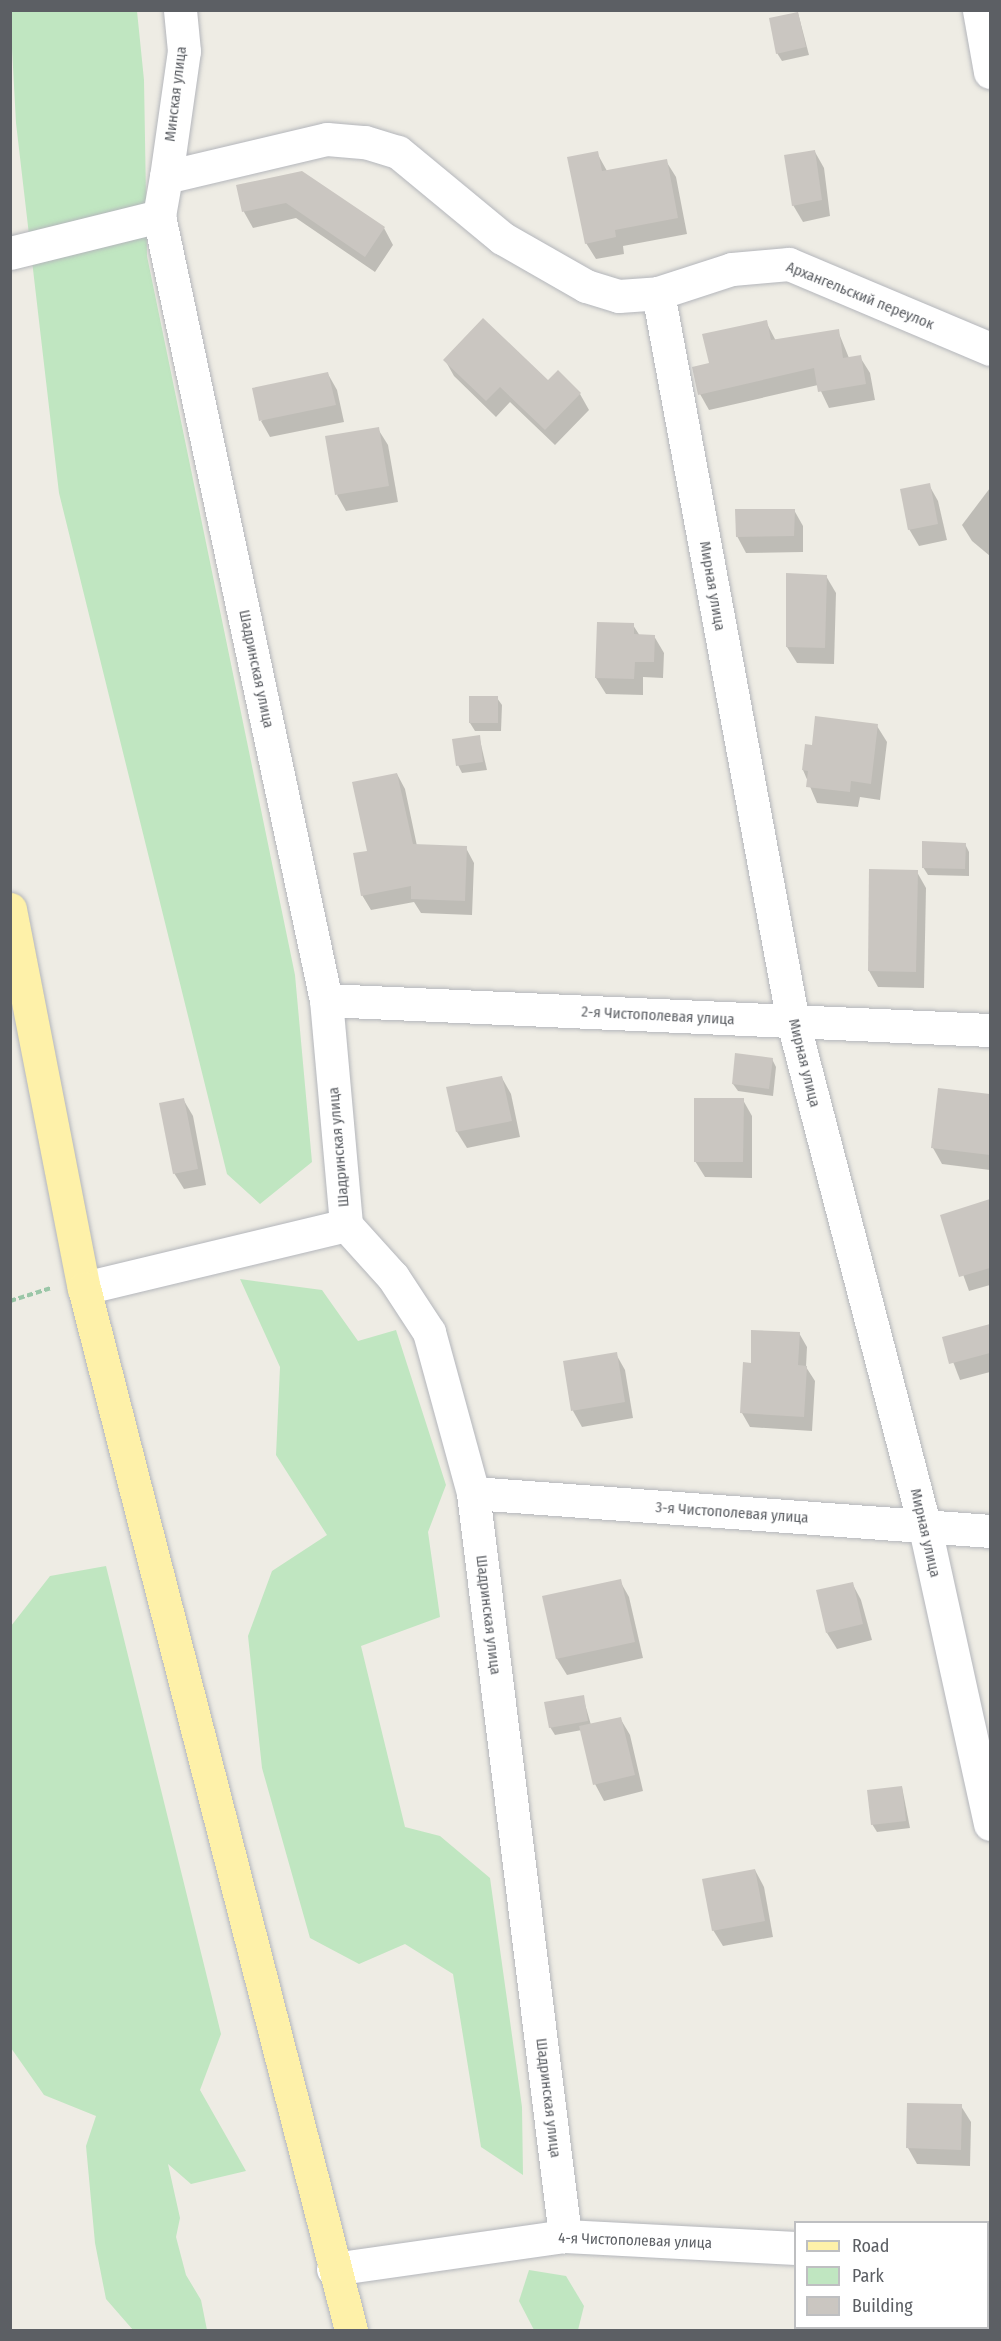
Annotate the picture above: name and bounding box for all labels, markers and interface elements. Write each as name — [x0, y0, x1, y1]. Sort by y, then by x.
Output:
street label: Минская улица — [161, 45, 191, 143]
street label: Архангельский переулок — [784, 258, 936, 334]
street label: Мирная улица — [695, 540, 729, 632]
street label: Шадринская улица — [235, 608, 277, 730]
street label: 2-я Чистополевая улица — [581, 1003, 735, 1029]
street label: Мирная улица — [784, 1017, 824, 1109]
street label: Шадринская улица — [325, 1086, 353, 1208]
street label: Мирная улица — [906, 1487, 944, 1579]
street label: 3-я Чистополевая улица — [655, 1499, 809, 1527]
street label: Шадринская улица — [472, 1554, 504, 1676]
street label: Шадринская улица — [532, 2037, 564, 2159]
legend — [794, 2221, 989, 2329]
street label: 4-я Чистополевая улица — [558, 2229, 712, 2253]
text: Road — [852, 2235, 889, 2257]
text: Park — [852, 2265, 884, 2287]
text: Building — [852, 2295, 913, 2317]

